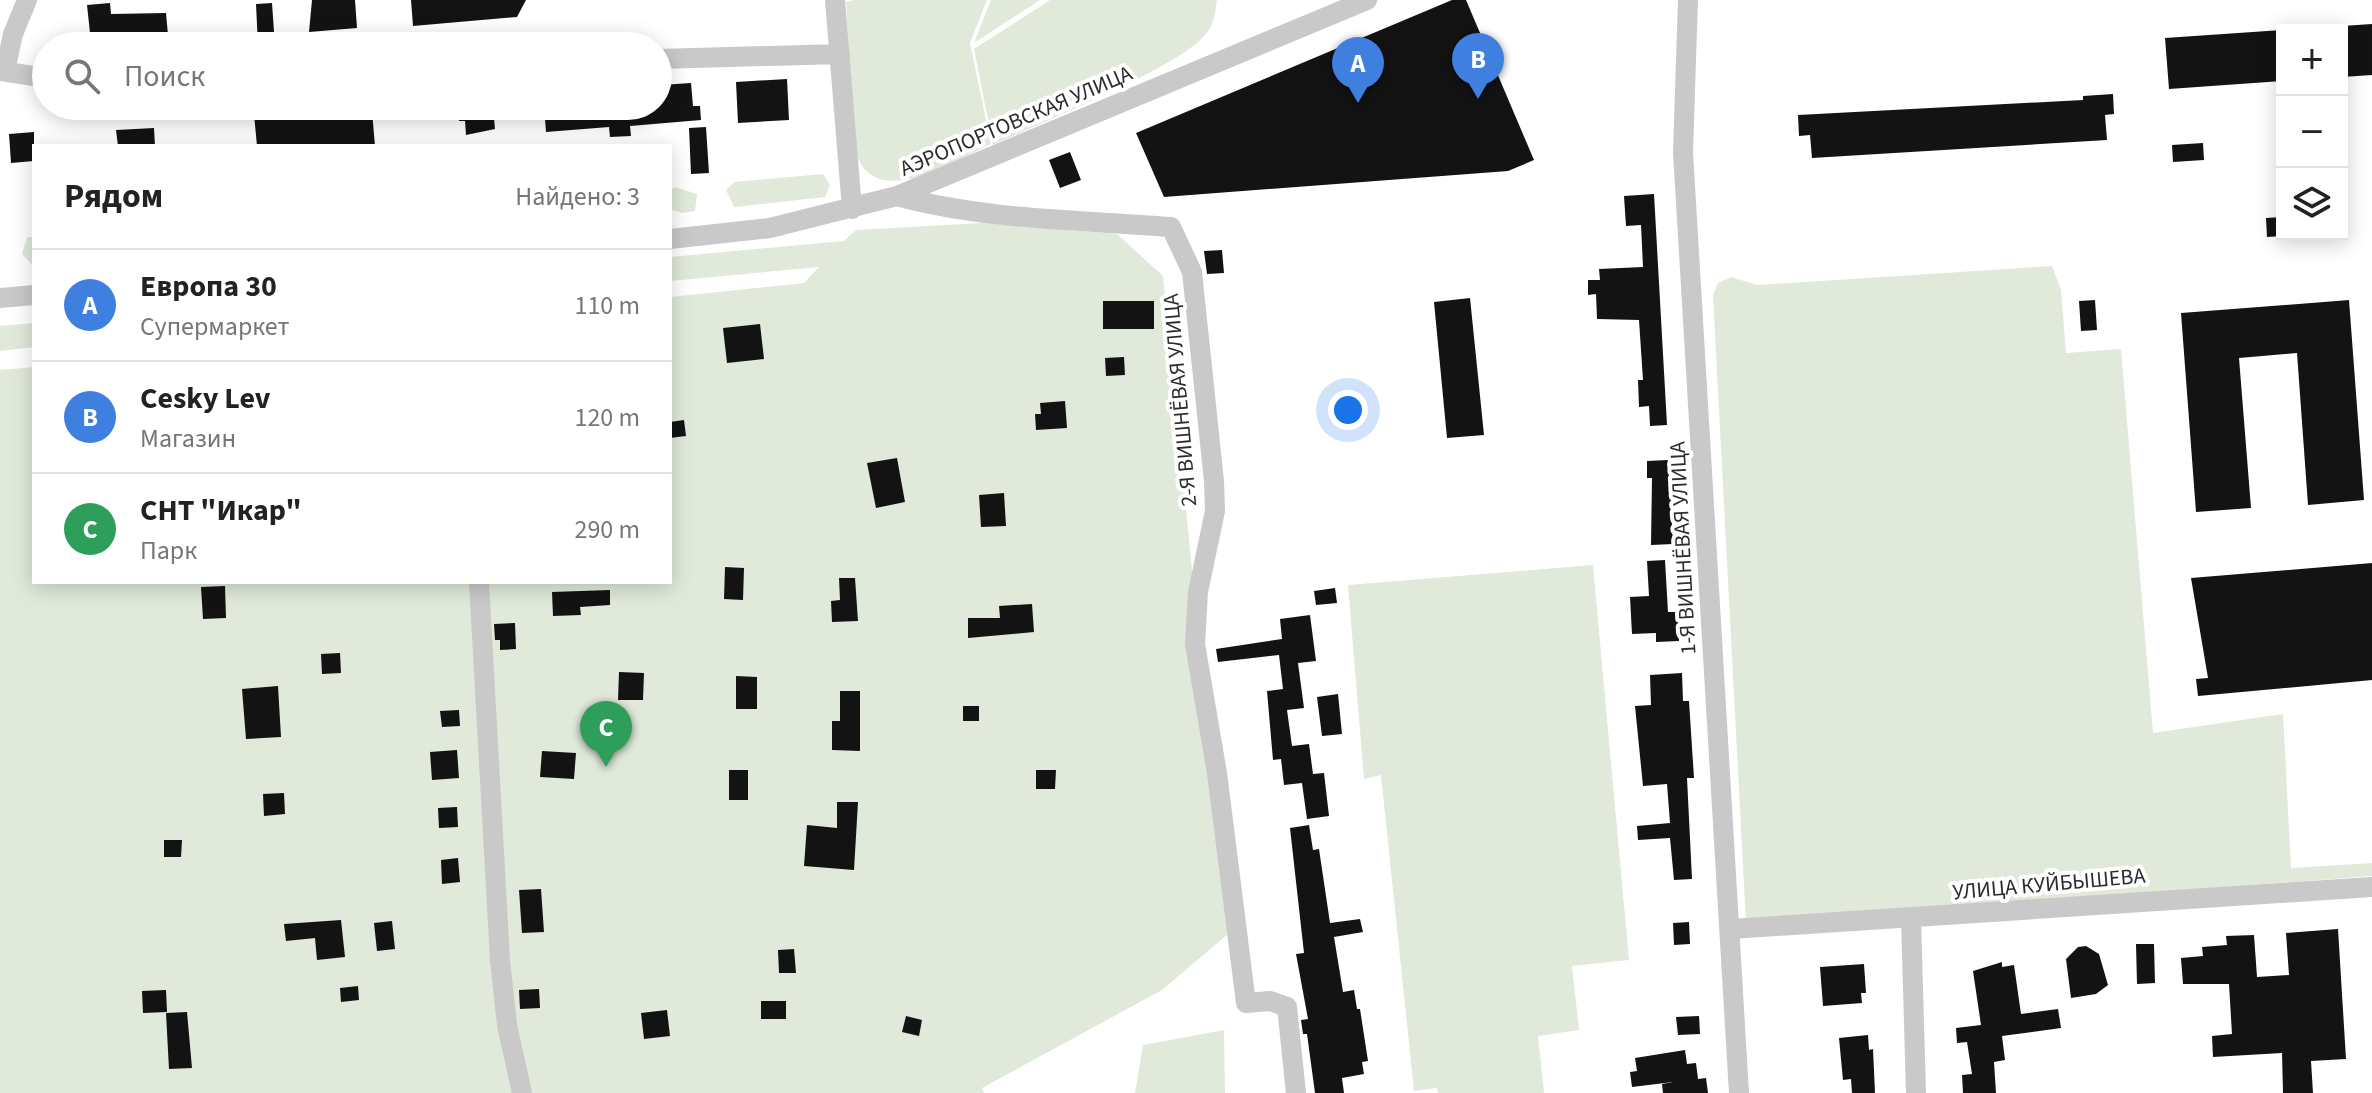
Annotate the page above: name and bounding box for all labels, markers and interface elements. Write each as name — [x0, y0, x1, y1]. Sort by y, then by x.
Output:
map controls — [2276, 24, 2348, 240]
button: + — [2276, 24, 2348, 96]
search box — [32, 32, 672, 120]
pin: B — [1452, 33, 1504, 99]
pin: A — [1332, 37, 1384, 103]
icon: search — [60, 54, 104, 98]
text: Поиск — [124, 55, 205, 98]
street label: АЭРОПОРТОВСКАЯ УЛИЦА — [895, 57, 1137, 185]
button: − — [2276, 96, 2348, 168]
button: layers — [2276, 168, 2348, 240]
text: Рядом — [64, 172, 163, 221]
text: Найдено: 3 — [515, 178, 640, 215]
text: Европа 30 — [140, 265, 277, 308]
text: A — [83, 287, 97, 324]
text: 110 m — [574, 287, 640, 324]
street label: 2-Я ВИШНЁВАЯ УЛИЦА — [1155, 292, 1205, 508]
text: Супермаркет — [140, 308, 289, 345]
text: Cesky Lev — [140, 377, 271, 420]
your location — [1328, 390, 1368, 430]
text: B — [82, 399, 98, 436]
text: 120 m — [574, 399, 640, 436]
text: Магазин — [140, 420, 236, 457]
street label: 1-Я ВИШНЁВАЯ УЛИЦА — [1661, 441, 1705, 655]
text: СНТ "Икар" — [140, 489, 302, 532]
text: C — [82, 511, 98, 548]
text: 290 m — [574, 511, 640, 548]
text: Парк — [140, 532, 197, 569]
pin: C — [580, 701, 632, 767]
street label: УЛИЦА КУЙБЫШЕВА — [1951, 860, 2147, 908]

